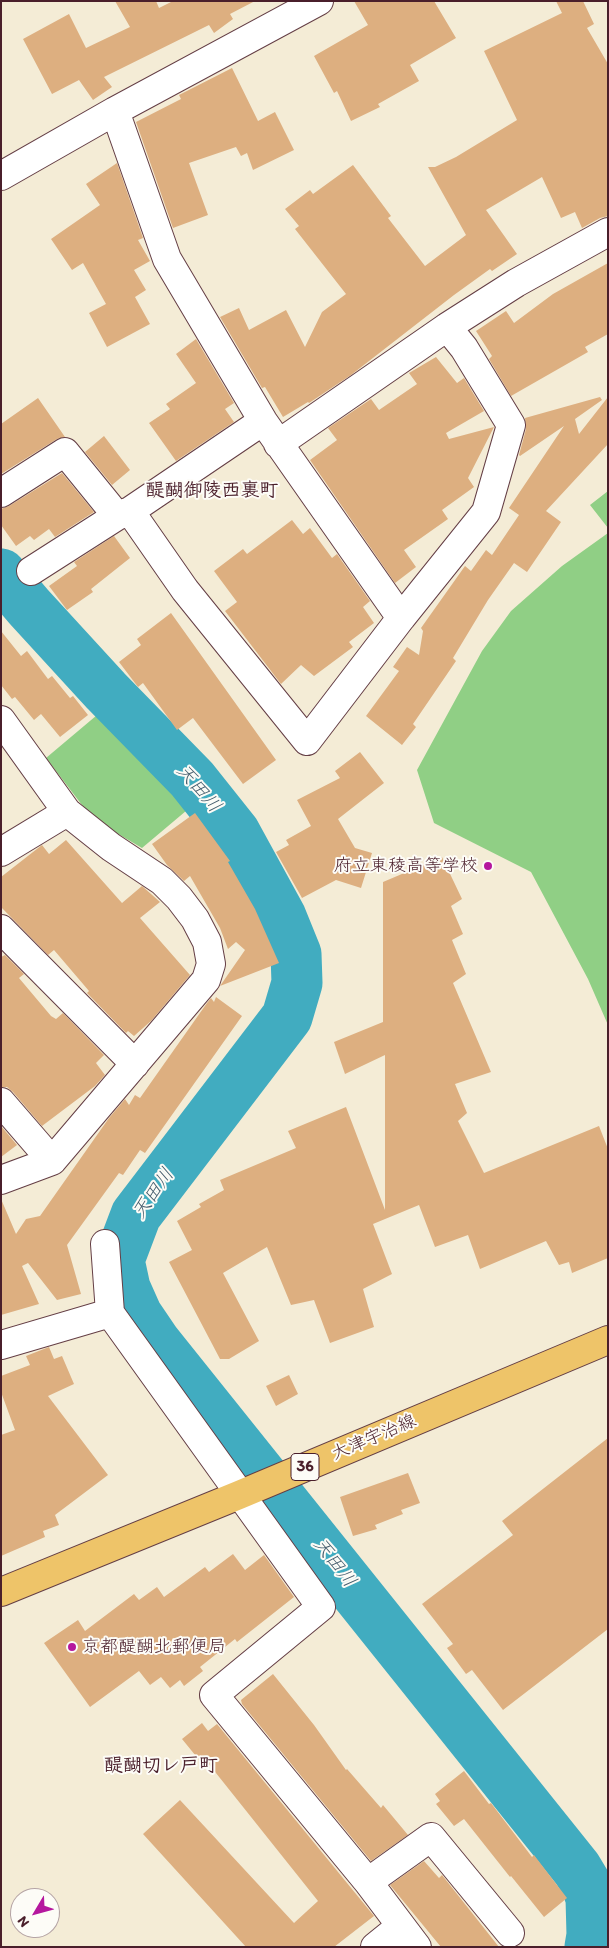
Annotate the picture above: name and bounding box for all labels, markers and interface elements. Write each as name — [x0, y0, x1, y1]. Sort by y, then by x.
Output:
district label: 醍醐御陵西裏町 — [146, 480, 278, 502]
water label: 天田川 — [171, 760, 225, 818]
place label: 府立東稜高等学校 — [334, 855, 478, 877]
marker: 府立東稜高等学校 — [482, 860, 494, 872]
water label: 天田川 — [128, 1164, 180, 1224]
street label: 大津宇治線 — [328, 1410, 420, 1466]
road number: 36 — [291, 1454, 319, 1480]
water label: 天田川 — [307, 1534, 361, 1592]
place label: 京都醍醐北郵便局 — [82, 1636, 226, 1658]
marker: 京都醍醐北郵便局 — [66, 1641, 78, 1653]
district label: 醍醐切レ戸町 — [104, 1755, 218, 1777]
north arrow — [10, 1888, 60, 1938]
text: N — [14, 1913, 33, 1931]

